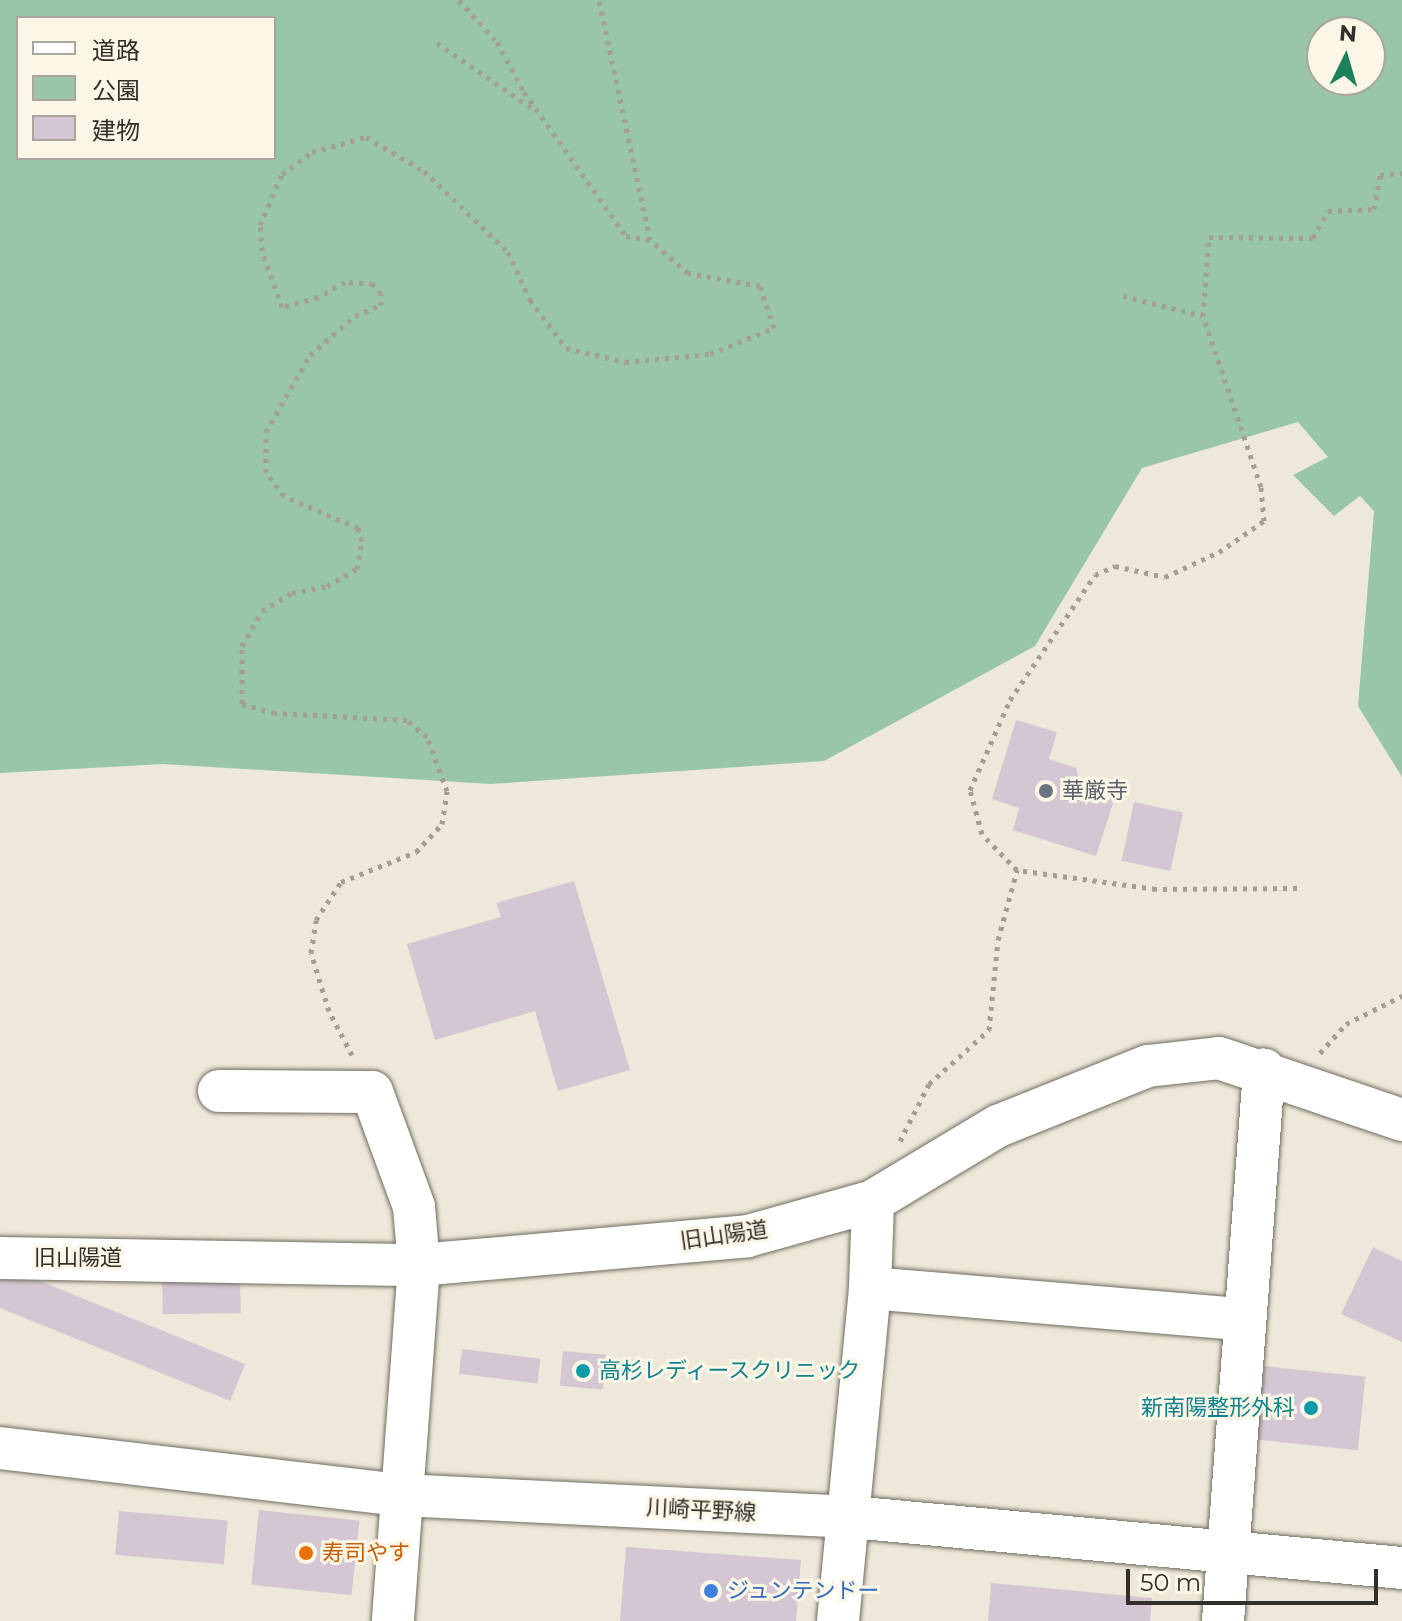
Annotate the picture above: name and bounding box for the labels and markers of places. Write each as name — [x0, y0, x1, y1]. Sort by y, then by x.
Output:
place label: 華厳寺 — [1062, 778, 1128, 804]
marker: 華厳寺 — [1037, 782, 1055, 800]
place label: 高杉レディースクリニック — [599, 1358, 863, 1384]
marker: 高杉レディースクリニック — [574, 1362, 592, 1380]
place label: 新南陽整形外科 — [1141, 1395, 1295, 1421]
marker: 新南陽整形外科 — [1302, 1399, 1320, 1417]
place label: 寿司やす — [322, 1540, 410, 1566]
marker: 寿司やす — [297, 1544, 315, 1562]
place label: ジュンテンドー — [727, 1578, 881, 1604]
marker: ジュンテンドー — [702, 1582, 720, 1600]

